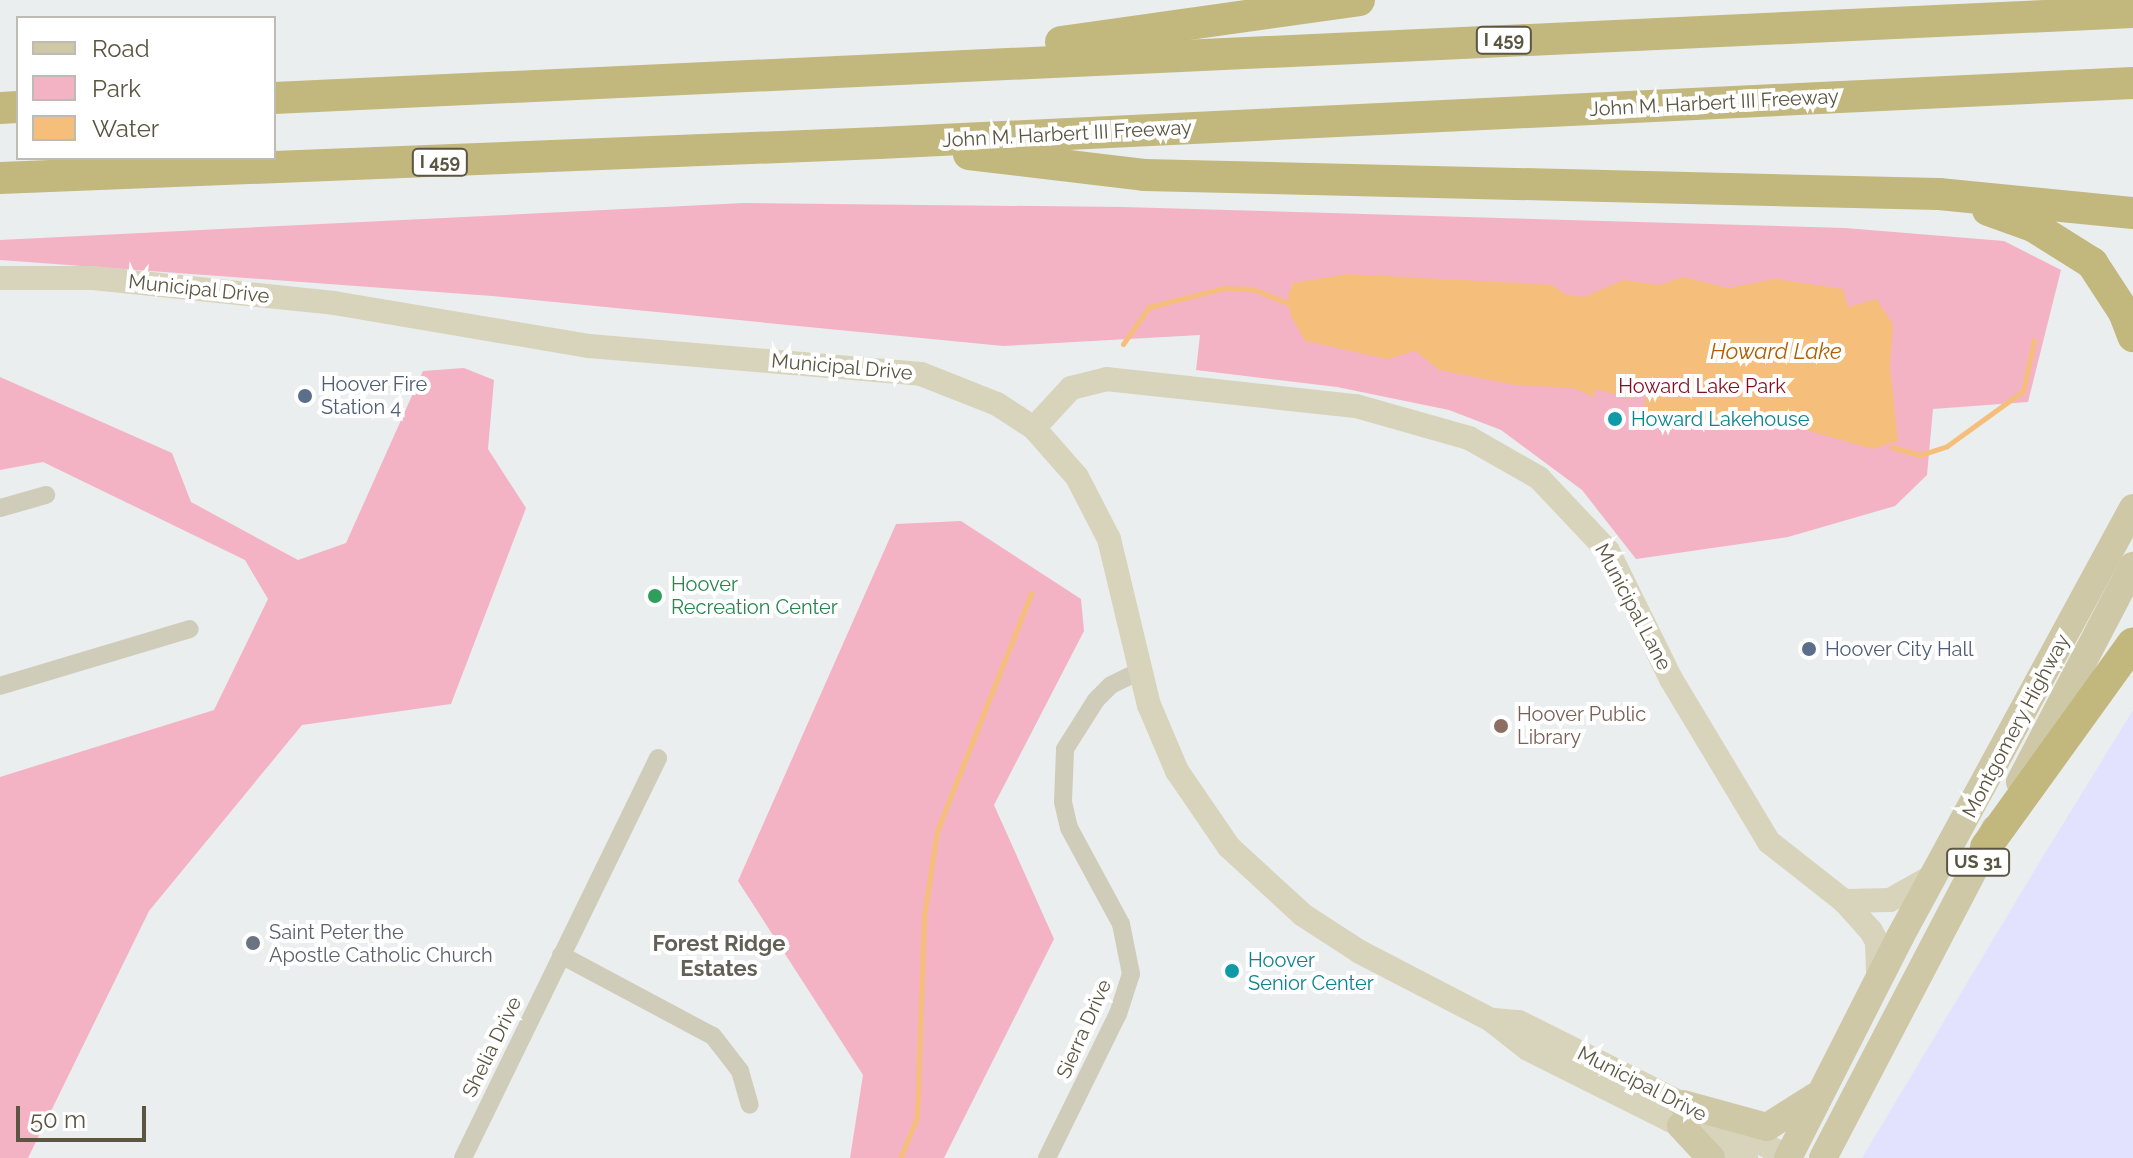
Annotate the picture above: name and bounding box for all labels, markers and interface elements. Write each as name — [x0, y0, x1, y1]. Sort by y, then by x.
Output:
legend — [16, 16, 276, 160]
road number: I 459 — [1474, 26, 1534, 54]
text: Road — [92, 34, 150, 63]
text: Park — [92, 74, 141, 103]
street label: John M. Harbert III Freeway — [1589, 84, 1839, 122]
text: Water — [92, 114, 159, 143]
street label: John M. Harbert III Freeway — [942, 115, 1192, 153]
road number: I 459 — [410, 148, 470, 176]
street label: Municipal Drive — [127, 270, 271, 308]
water label: Howard Lake — [1710, 339, 1842, 365]
street label: Municipal Drive — [770, 349, 914, 385]
place label: Hoover Fire Station 4 — [321, 372, 428, 419]
park label: Howard Lake Park — [1618, 374, 1786, 398]
marker: Hoover Fire Station 4 — [296, 387, 314, 405]
place label: Howard Lakehouse — [1631, 407, 1810, 431]
marker: Howard Lakehouse — [1606, 410, 1624, 428]
street label: Municipal Lane — [1589, 539, 1677, 675]
place label: Hoover Recreation Center — [671, 572, 838, 619]
marker: Hoover Recreation Center — [646, 587, 664, 605]
street label: Montgomery Highway — [1957, 630, 2075, 822]
place label: Hoover City Hall — [1825, 637, 1974, 661]
marker: Hoover City Hall — [1800, 640, 1818, 658]
place label: Hoover Public Library — [1517, 702, 1647, 749]
marker: Hoover Public Library — [1492, 717, 1510, 735]
road number: US 31 — [1946, 848, 2010, 876]
place label: Saint Peter the Apostle Catholic Church — [269, 920, 493, 967]
district label: Forest Ridge Estates — [653, 930, 785, 982]
marker: Saint Peter the Apostle Catholic Church — [244, 934, 262, 952]
place label: Hoover Senior Center — [1248, 948, 1374, 995]
marker: Hoover Senior Center — [1223, 962, 1241, 980]
street label: Sierra Drive — [1051, 976, 1117, 1082]
street label: Shelia Drive — [457, 993, 527, 1101]
street label: Municipal Drive — [1573, 1041, 1711, 1127]
scale bar — [20, 1090, 150, 1140]
text: 50 m — [30, 1105, 86, 1134]

